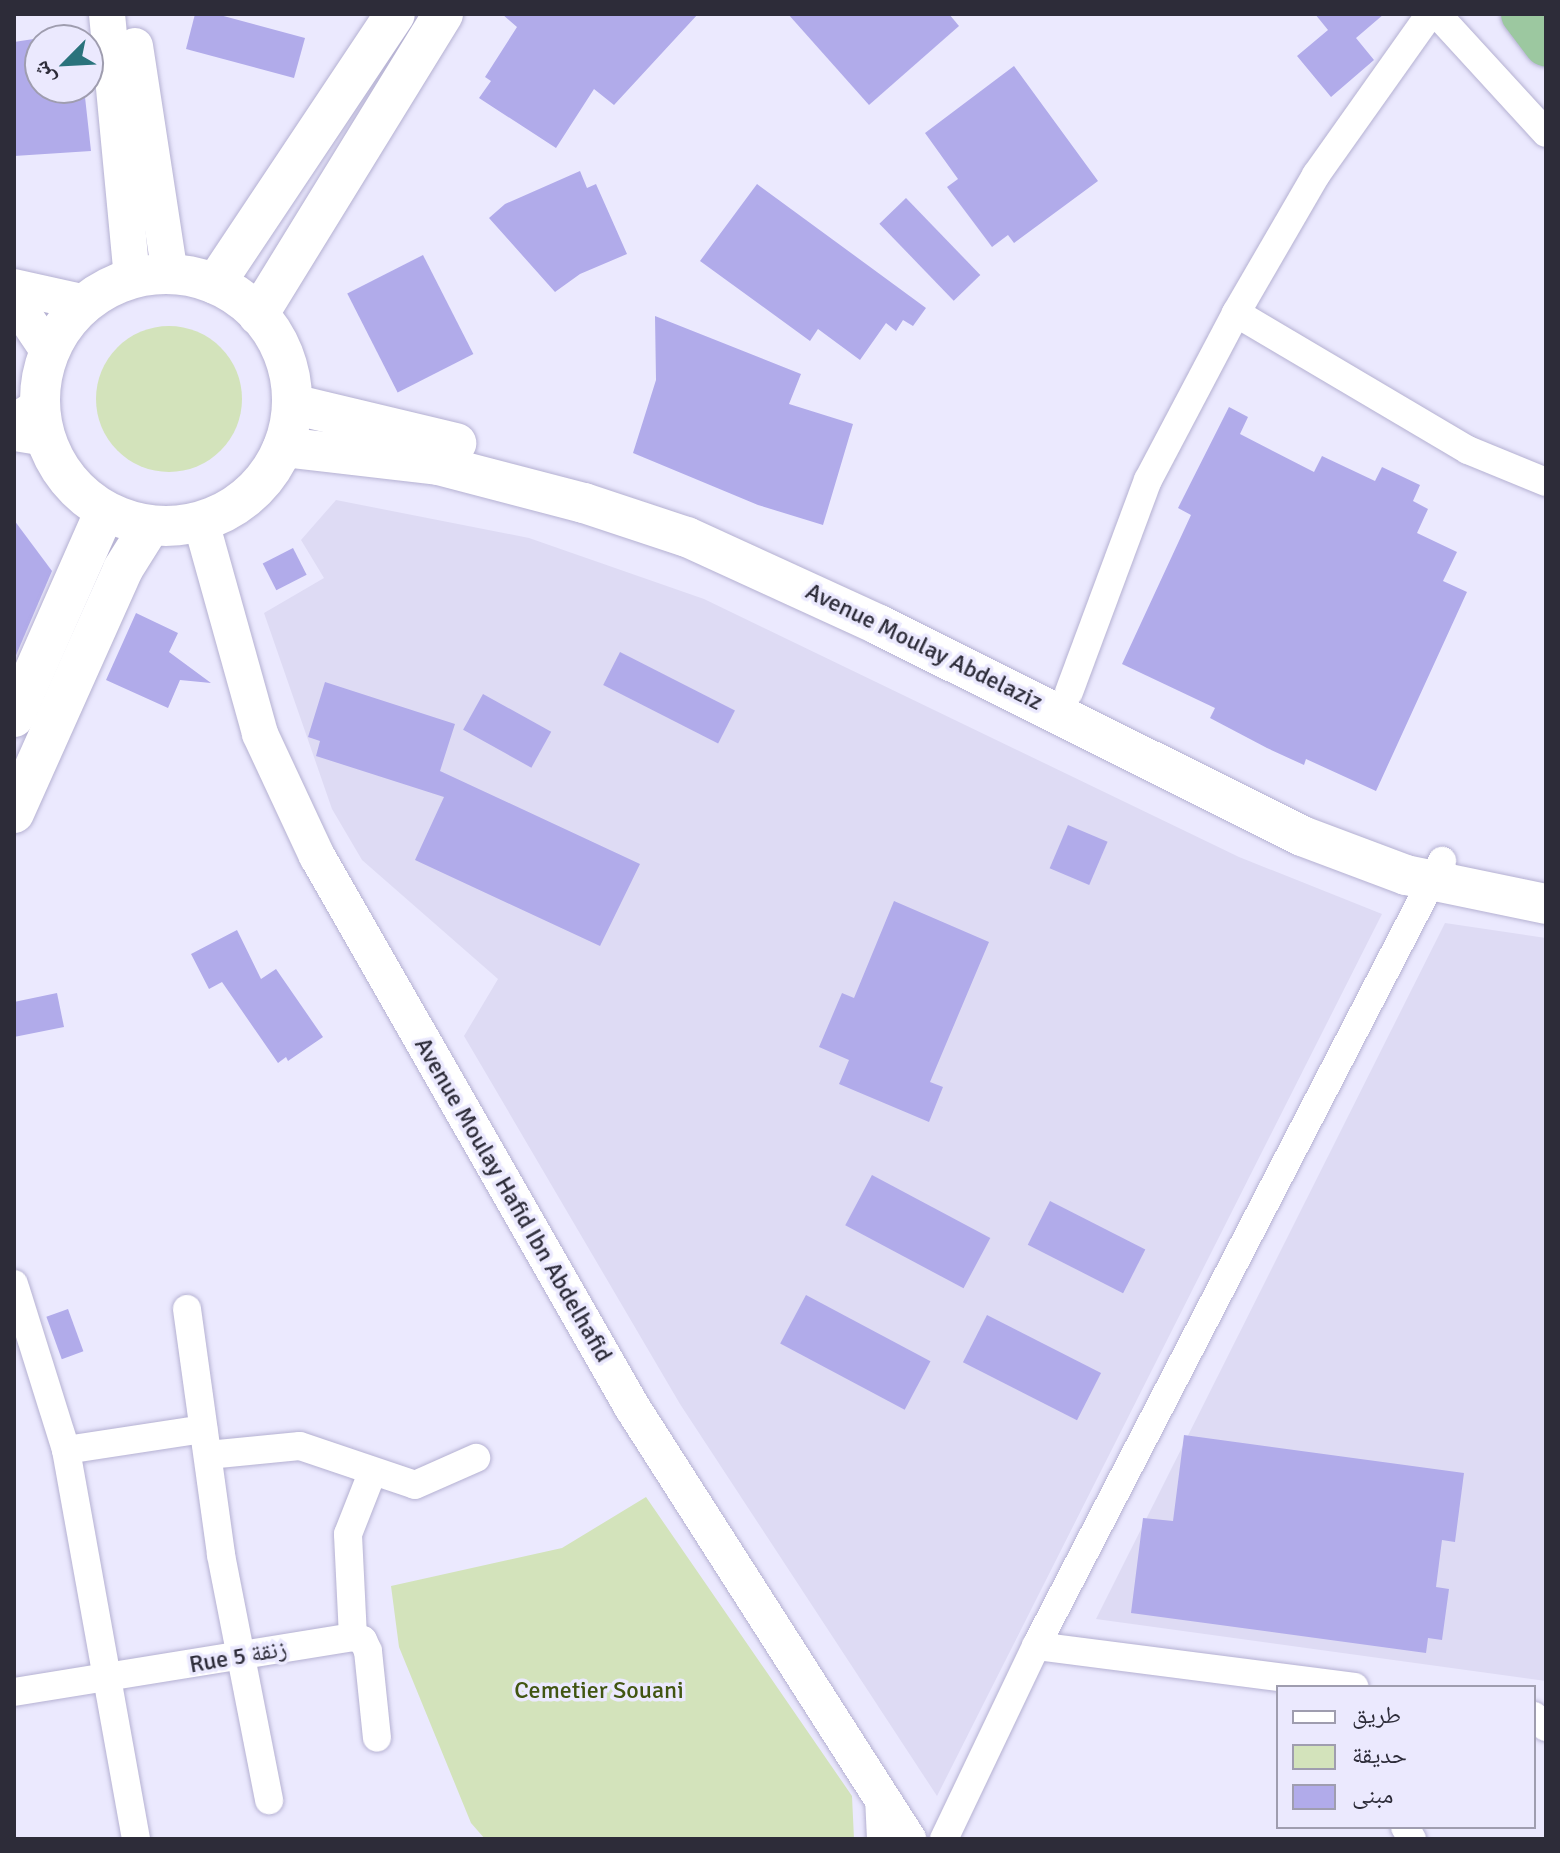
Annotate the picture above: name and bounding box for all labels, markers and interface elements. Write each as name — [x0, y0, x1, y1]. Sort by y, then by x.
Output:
north arrow — [24, 24, 104, 104]
text: ش — [26, 57, 61, 89]
street label: Avenue Moulay Abdelaziz — [801, 577, 1047, 717]
street label: Avenue Moulay Hafid Ibn Abdelhafid — [408, 1033, 618, 1367]
street label: Rue 5 زنقة — [187, 1634, 289, 1680]
park label: Cemetier Souani — [514, 1677, 684, 1705]
legend — [1276, 1685, 1536, 1829]
text: طريق — [1352, 1700, 1401, 1730]
text: حديقة — [1352, 1740, 1407, 1770]
text: مبنى — [1352, 1780, 1393, 1810]

